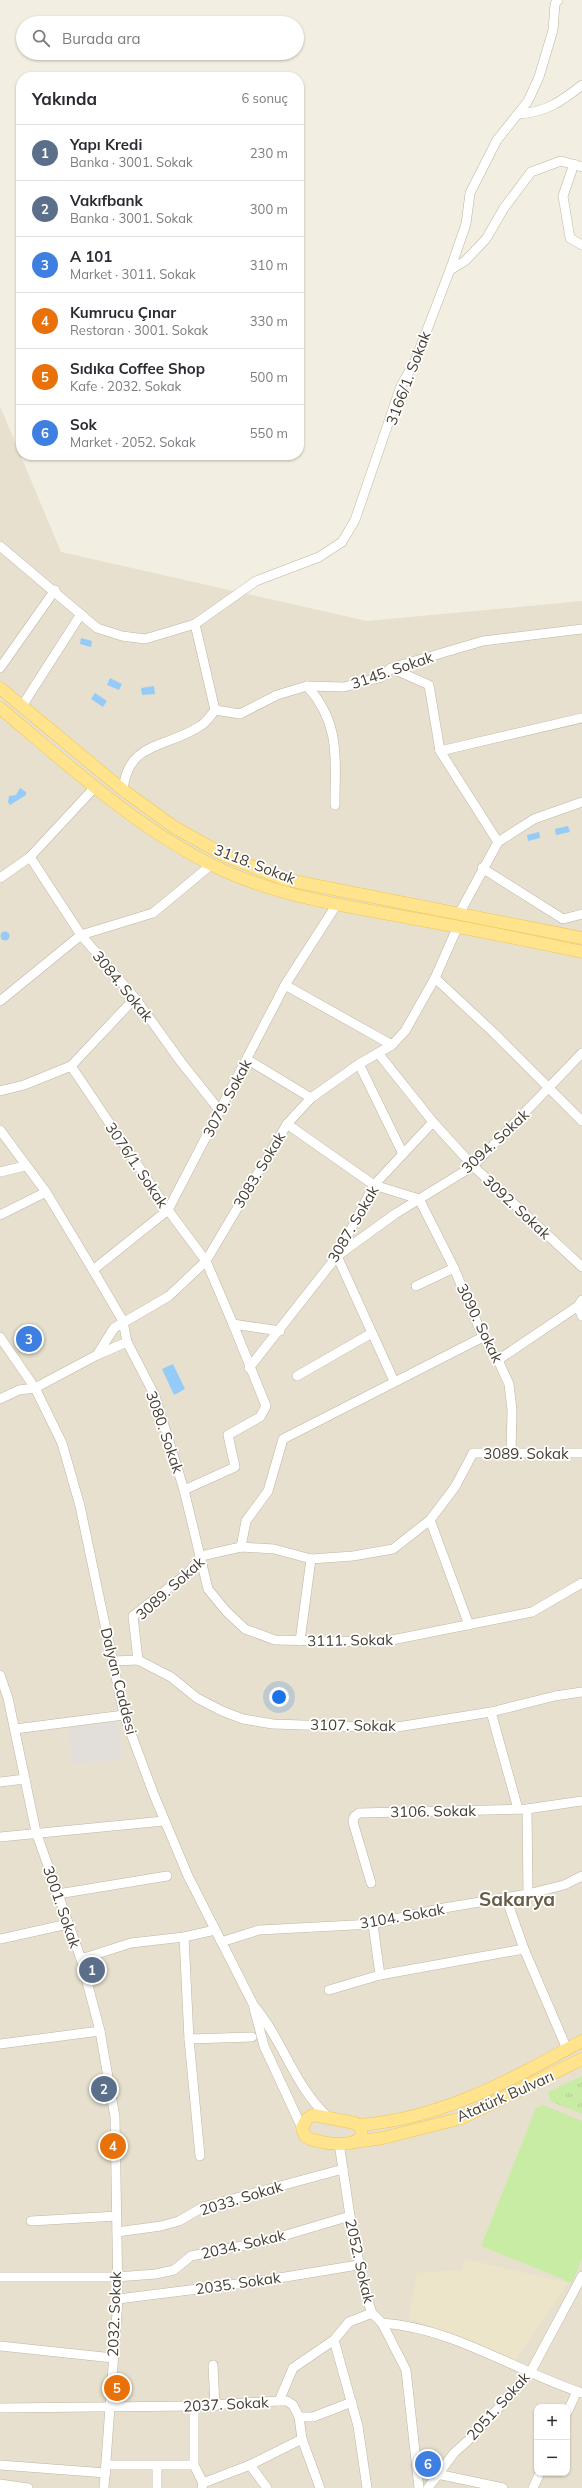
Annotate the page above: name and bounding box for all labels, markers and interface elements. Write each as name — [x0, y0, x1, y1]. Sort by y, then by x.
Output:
search box — [16, 16, 304, 60]
icon: search — [30, 27, 52, 49]
text: Burada ara — [62, 29, 141, 48]
text: Yakında — [32, 88, 97, 109]
text: 6 sonuç — [241, 90, 288, 106]
text: Yapı Kredi — [70, 135, 142, 154]
text: 1 — [41, 145, 49, 161]
text: 230 m — [250, 145, 288, 161]
text: Banka · 3001. Sokak — [70, 154, 193, 170]
text: Vakıfbank — [70, 191, 143, 210]
text: 2 — [41, 201, 49, 217]
text: 300 m — [250, 201, 288, 217]
text: Banka · 3001. Sokak — [70, 210, 193, 226]
text: A 101 — [70, 247, 112, 266]
text: 3 — [41, 257, 49, 273]
text: 310 m — [250, 257, 288, 273]
text: Market · 3011. Sokak — [70, 266, 196, 282]
text: Kumrucu Çınar — [70, 303, 176, 322]
text: 4 — [41, 313, 49, 329]
text: 330 m — [250, 313, 288, 329]
text: Restoran · 3001. Sokak — [70, 322, 208, 338]
street label: 3166/1. Sokak — [381, 328, 435, 428]
text: Sıdıka Coffee Shop — [70, 359, 205, 378]
text: 5 — [41, 369, 49, 385]
text: 500 m — [250, 369, 288, 385]
text: Kafe · 2032. Sokak — [70, 378, 181, 394]
text: Sok — [70, 415, 97, 434]
text: 6 — [41, 425, 49, 441]
text: 550 m — [250, 425, 288, 441]
text: Market · 2052. Sokak — [70, 434, 196, 450]
street label: 3145. Sokak — [348, 647, 436, 693]
street label: 3118. Sokak — [212, 840, 299, 888]
street label: 3084. Sokak — [89, 947, 157, 1025]
street label: 3079. Sokak — [199, 1055, 256, 1140]
street label: 3094. Sokak — [457, 1105, 533, 1177]
street label: 3076/1. Sokak — [101, 1119, 173, 1212]
street label: 3083. Sokak — [229, 1128, 289, 1212]
street label: 3092. Sokak — [479, 1171, 555, 1243]
street label: 3087. Sokak — [323, 1182, 383, 1266]
street label: 3090. Sokak — [453, 1280, 507, 1366]
pin: 3 — [16, 1324, 42, 1354]
street label: 3080. Sokak — [142, 1388, 188, 1476]
street label: 3089. Sokak — [483, 1444, 569, 1463]
street label: 3089. Sokak — [132, 1552, 208, 1624]
street label: Dalyan Caddesi — [97, 1626, 141, 1736]
street label: 3111. Sokak — [307, 1630, 393, 1650]
your location — [269, 1687, 289, 1707]
street label: 3107. Sokak — [310, 1715, 396, 1735]
street label: 3106. Sokak — [390, 1801, 476, 1821]
street label: 3001. Sokak — [39, 1863, 85, 1951]
district label: Sakarya — [479, 1887, 555, 1911]
street label: 3104. Sokak — [358, 1899, 446, 1933]
pin: 1 — [79, 1955, 105, 1985]
street label: Atatürk Bulvarı — [453, 2066, 557, 2126]
pin: 2 — [91, 2074, 117, 2104]
pin: 4 — [100, 2131, 126, 2161]
street label: 2033. Sokak — [197, 2176, 285, 2220]
street label: 2052. Sokak — [341, 2217, 379, 2305]
street label: 2034. Sokak — [199, 2225, 287, 2263]
street label: 2035. Sokak — [194, 2268, 282, 2298]
street label: 2032. Sokak — [103, 2271, 125, 2357]
street label: 2051. Sokak — [462, 2368, 534, 2444]
pin: 5 — [104, 2373, 130, 2403]
street label: 2037. Sokak — [183, 2392, 270, 2416]
map controls — [534, 2404, 570, 2476]
button: + — [534, 2404, 570, 2440]
button: − — [534, 2440, 570, 2476]
pin: 6 — [415, 2449, 441, 2479]

